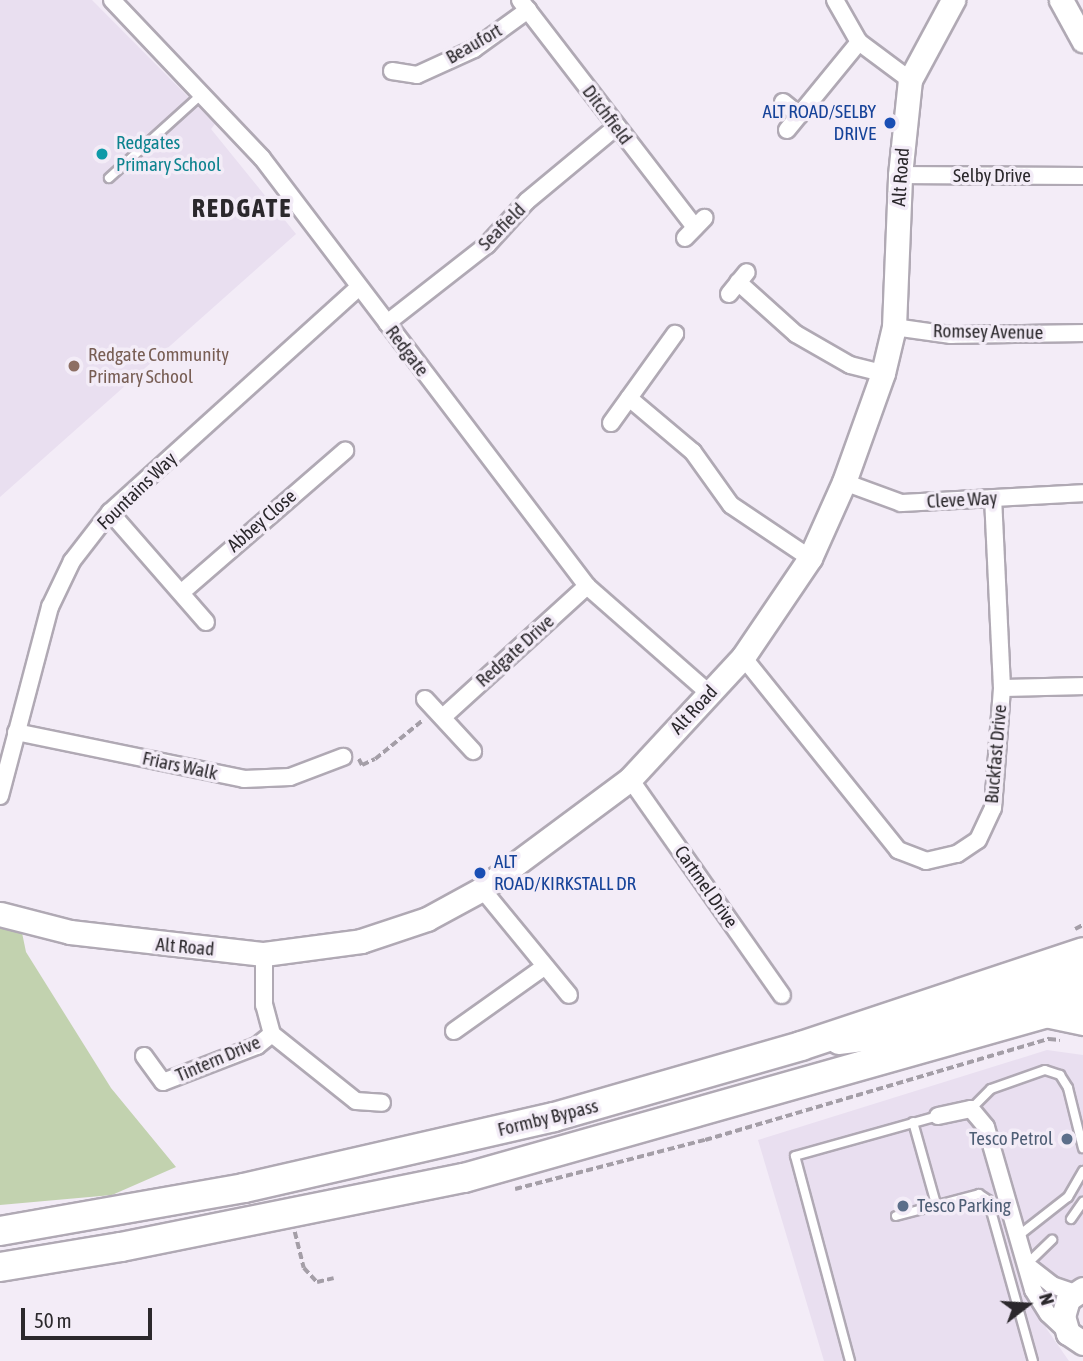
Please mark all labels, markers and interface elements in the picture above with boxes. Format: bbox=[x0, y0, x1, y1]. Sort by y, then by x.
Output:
street label: Beaufort bbox=[442, 19, 506, 69]
street label: Ditchfield bbox=[577, 81, 637, 149]
place label: ALT ROAD/SELBY DRIVE bbox=[762, 101, 876, 145]
marker: ALT ROAD/SELBY DRIVE bbox=[882, 115, 898, 131]
place label: Redgates Primary School bbox=[116, 132, 221, 176]
marker: Redgates Primary School bbox=[94, 146, 110, 162]
street label: Alt Road bbox=[888, 147, 914, 207]
street label: Selby Drive bbox=[953, 165, 1031, 187]
district label: REDGATE bbox=[193, 193, 291, 225]
street label: Seafield bbox=[474, 199, 530, 255]
street label: Romsey Avenue bbox=[933, 320, 1043, 344]
street label: Redgate bbox=[381, 321, 433, 381]
place label: Redgate Community Primary School bbox=[88, 344, 229, 388]
marker: Redgate Community Primary School bbox=[66, 358, 82, 374]
street label: Fountains Way bbox=[93, 447, 181, 535]
street label: Abbey Close bbox=[223, 485, 301, 557]
street label: Cleve Way bbox=[926, 487, 998, 513]
street label: Redgate Drive bbox=[471, 610, 559, 692]
street label: Alt Road bbox=[666, 681, 722, 739]
street label: Buckfast Drive bbox=[980, 704, 1012, 804]
street label: Friars Walk bbox=[140, 747, 220, 785]
street label: Cartmel Drive bbox=[669, 842, 743, 932]
place label: ALT ROAD/KIRKSTALL DR bbox=[494, 851, 636, 895]
marker: ALT ROAD/KIRKSTALL DR bbox=[472, 865, 488, 881]
street label: Alt Road bbox=[155, 933, 215, 961]
street label: Tintern Drive bbox=[172, 1031, 264, 1087]
street label: Formby Bypass bbox=[495, 1095, 601, 1141]
place label: Tesco Petrol bbox=[969, 1128, 1053, 1150]
marker: Tesco Petrol bbox=[1059, 1131, 1075, 1147]
place label: Tesco Parking bbox=[917, 1195, 1011, 1217]
marker: Tesco Parking bbox=[895, 1198, 911, 1214]
north arrow bbox=[992, 1270, 1062, 1340]
text: N bbox=[1035, 1290, 1059, 1307]
scale bar bbox=[24, 1294, 156, 1338]
text: 50 m bbox=[34, 1308, 72, 1332]

